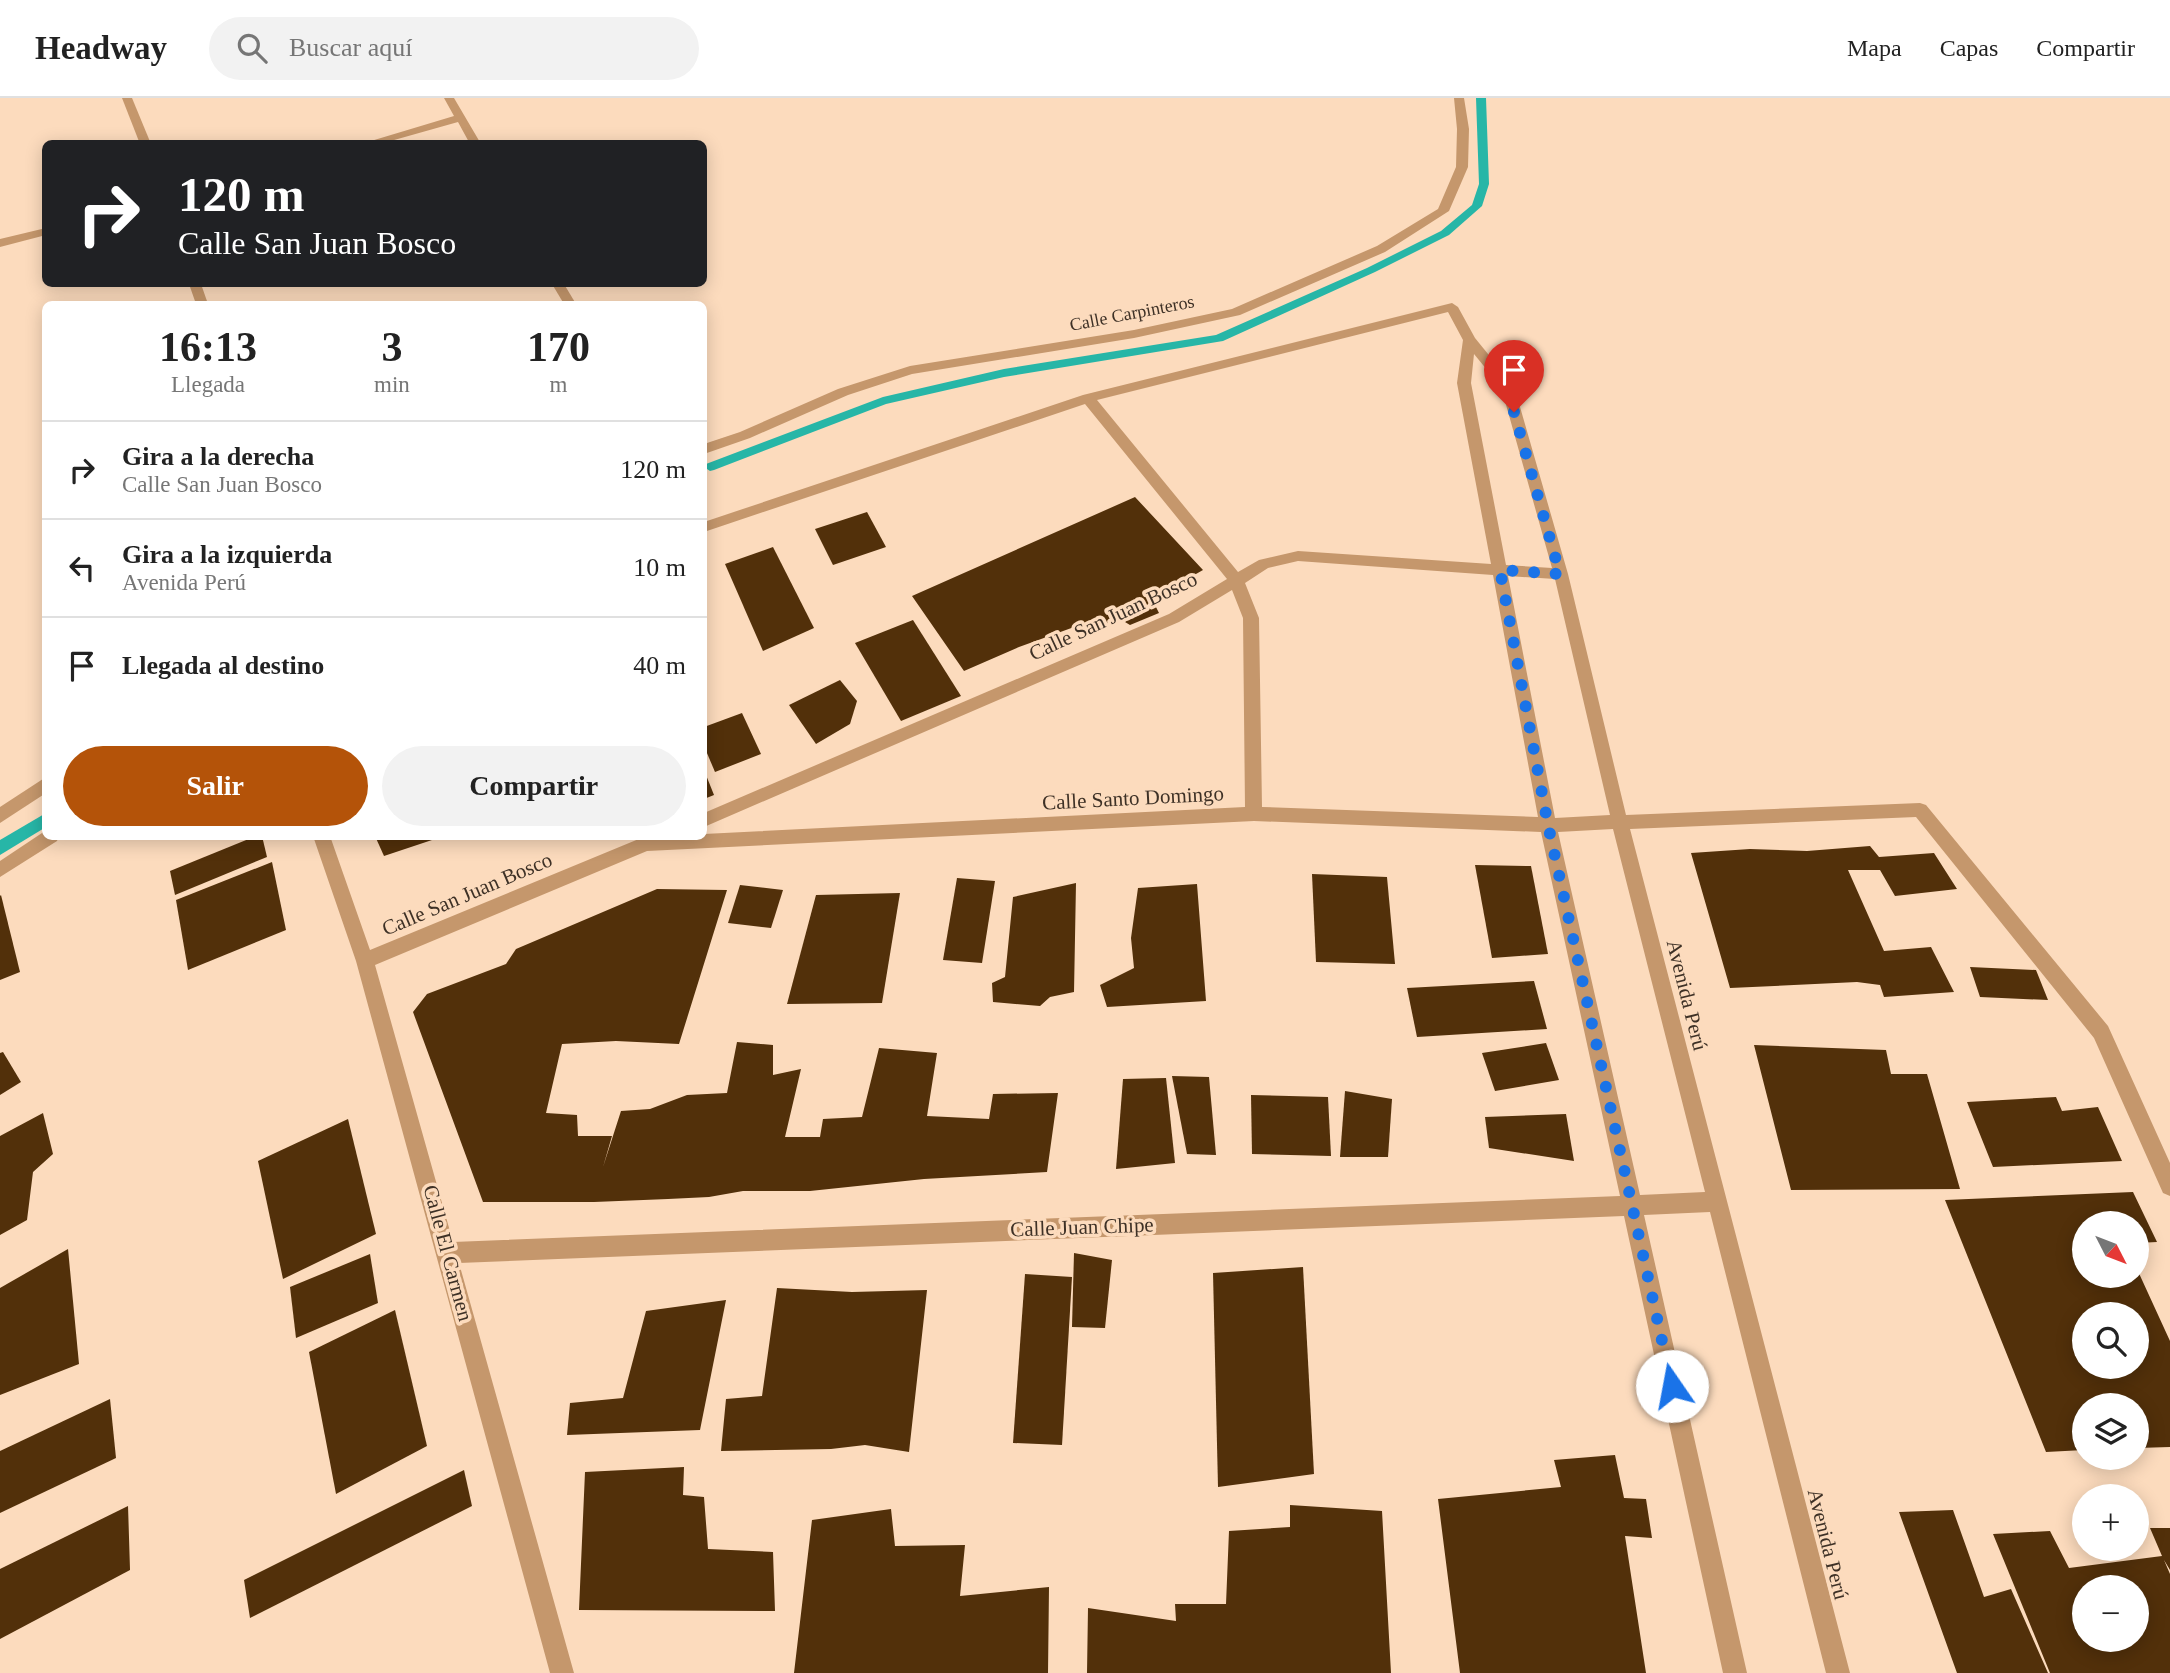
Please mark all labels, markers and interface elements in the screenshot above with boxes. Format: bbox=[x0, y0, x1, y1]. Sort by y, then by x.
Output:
search box bbox=[209, 17, 699, 80]
icon: search bbox=[233, 29, 271, 67]
text: Headway bbox=[35, 30, 167, 66]
text: Buscar aquí bbox=[289, 33, 412, 62]
text: Mapa bbox=[1847, 35, 1902, 61]
text: Capas bbox=[1940, 35, 1998, 61]
text: Compartir bbox=[2036, 35, 2135, 61]
text: 120 m bbox=[178, 167, 305, 222]
icon: right bbox=[63, 168, 154, 259]
text: Calle San Juan Bosco bbox=[178, 225, 456, 261]
street label: Calle Carpinteros bbox=[1068, 291, 1196, 335]
text: 16:13 bbox=[159, 324, 257, 370]
text: 3 bbox=[381, 324, 402, 370]
text: 170 bbox=[527, 324, 590, 370]
pin bbox=[1484, 340, 1544, 412]
icon: arrive bbox=[1495, 351, 1533, 389]
text: Llegada bbox=[171, 372, 245, 397]
text: min bbox=[374, 372, 410, 397]
text: m bbox=[549, 372, 567, 397]
text: Gira a la derecha bbox=[122, 442, 314, 471]
icon: right bbox=[63, 451, 101, 489]
text: 120 m bbox=[620, 455, 686, 484]
text: Calle San Juan Bosco bbox=[122, 472, 322, 497]
text: Gira a la izquierda bbox=[122, 540, 332, 569]
icon: left bbox=[63, 549, 101, 587]
text: 10 m bbox=[633, 553, 686, 582]
street label: Calle San Juan Bosco bbox=[1025, 567, 1201, 665]
text: Avenida Perú bbox=[122, 570, 246, 595]
icon: arrive bbox=[63, 647, 101, 685]
text: Llegada al destino bbox=[122, 651, 324, 680]
text: 40 m bbox=[633, 651, 686, 680]
button: Salir bbox=[63, 746, 368, 826]
button: Compartir bbox=[382, 746, 686, 826]
street label: Calle Santo Domingo bbox=[1041, 781, 1225, 815]
street label: Calle San Juan Bosco bbox=[378, 847, 556, 941]
street label: Avenida Perú bbox=[1662, 937, 1712, 1053]
street label: Calle El Carmen bbox=[418, 1182, 478, 1324]
north arrow bbox=[2072, 1211, 2149, 1288]
map controls bbox=[2072, 1211, 2149, 1652]
street label: Calle Juan Chipe bbox=[1010, 1213, 1154, 1241]
button: search bbox=[2072, 1302, 2149, 1379]
position arrow bbox=[1635, 1349, 1709, 1423]
button: layers bbox=[2072, 1393, 2149, 1470]
button: + bbox=[2072, 1484, 2149, 1561]
street label: Avenida Perú bbox=[1803, 1486, 1853, 1602]
button: − bbox=[2072, 1575, 2149, 1652]

